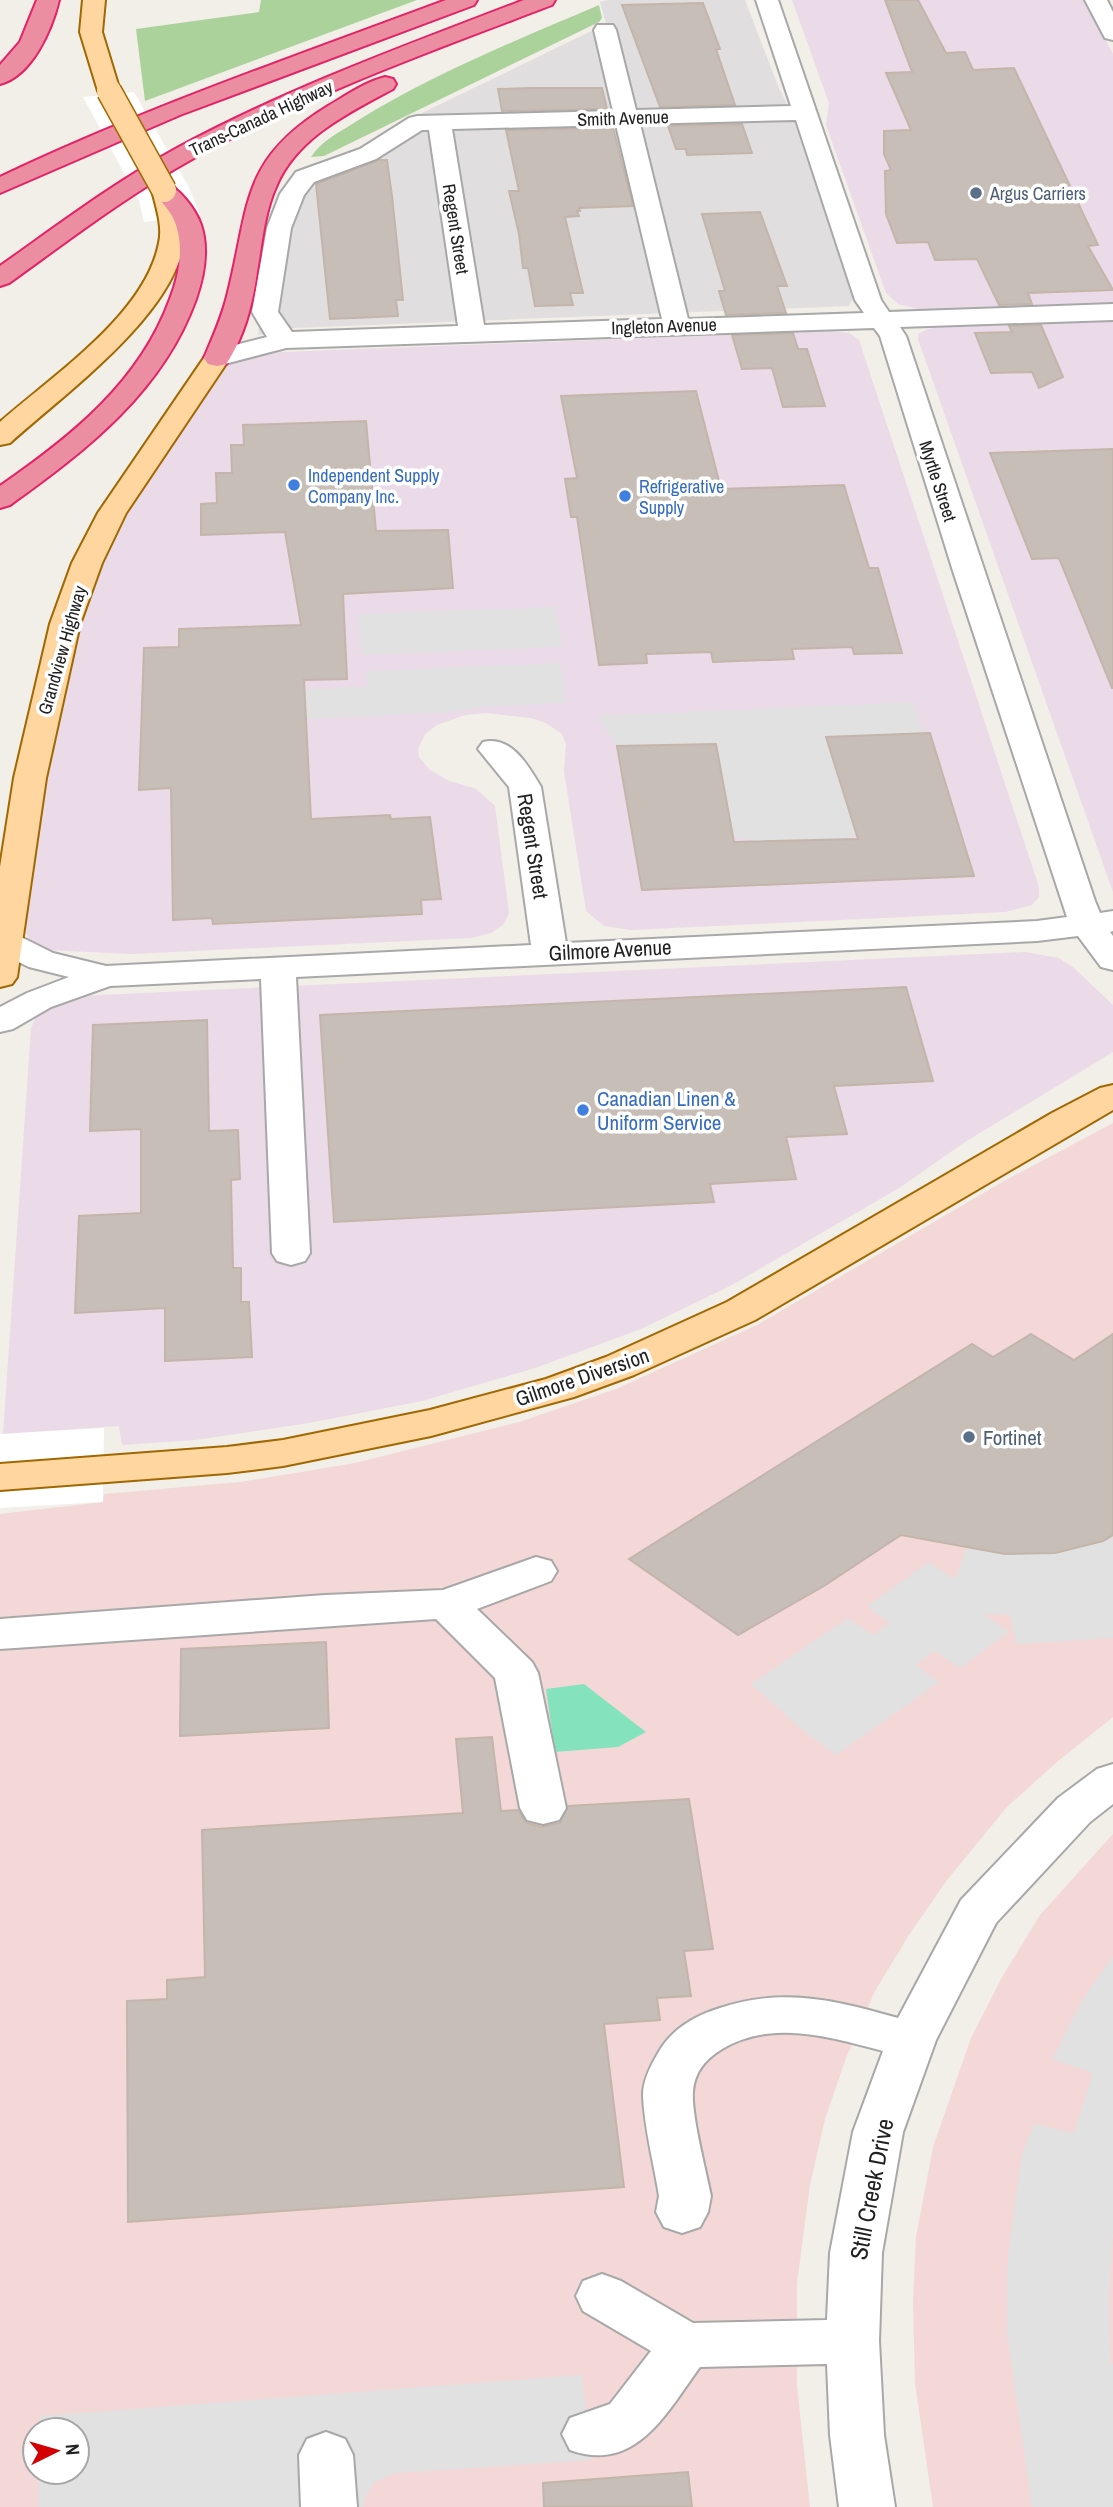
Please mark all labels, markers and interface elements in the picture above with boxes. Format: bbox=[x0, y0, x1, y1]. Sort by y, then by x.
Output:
street label: Trans-Canada Highway bbox=[185, 74, 337, 162]
street label: Smith Avenue bbox=[577, 104, 669, 132]
place label: Argus Carriers bbox=[989, 181, 1086, 206]
street label: Regent Street bbox=[437, 182, 475, 276]
marker: Argus Carriers bbox=[968, 185, 984, 201]
street label: Ingleton Avenue bbox=[611, 312, 717, 340]
street label: Myrtle Street bbox=[913, 437, 963, 525]
place label: Independent Supply Company Inc. bbox=[308, 463, 440, 509]
place label: Refrigerative Supply bbox=[639, 474, 724, 520]
marker: Independent Supply Company Inc. bbox=[286, 477, 302, 493]
marker: Refrigerative Supply bbox=[617, 488, 633, 504]
street label: Grandview Highway bbox=[32, 582, 93, 717]
street label: Regent Street bbox=[510, 791, 556, 901]
street label: Gilmore Avenue bbox=[548, 932, 672, 968]
place label: Canadian Linen & Uniform Service bbox=[597, 1084, 736, 1137]
marker: Canadian Linen & Uniform Service bbox=[575, 1102, 591, 1118]
street label: Gilmore Diversion bbox=[511, 1341, 653, 1413]
place label: Fortinet bbox=[983, 1423, 1042, 1452]
marker: Fortinet bbox=[961, 1429, 977, 1445]
street label: Still Creek Drive bbox=[842, 2116, 900, 2262]
north arrow bbox=[21, 2416, 91, 2486]
text: N bbox=[59, 2443, 86, 2456]

